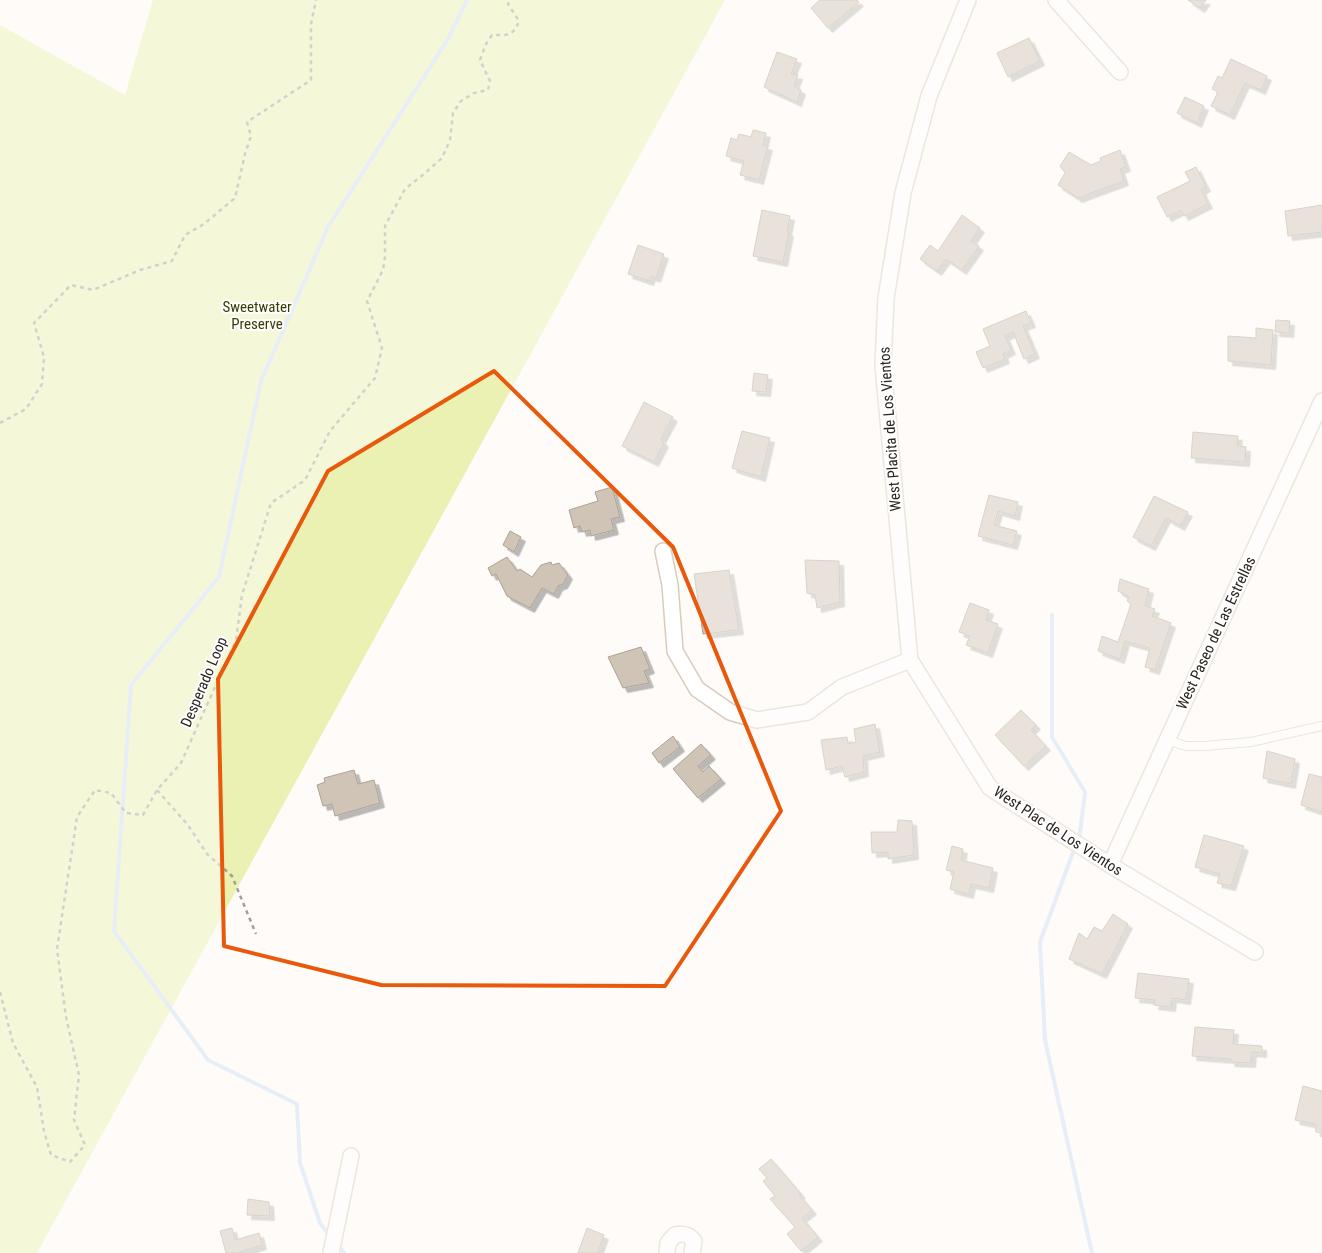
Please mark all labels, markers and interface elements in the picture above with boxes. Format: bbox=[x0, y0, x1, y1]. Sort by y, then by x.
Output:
park label: Sweetwater Preserve bbox=[222, 298, 292, 333]
street label: West Placita de Los Vientos bbox=[875, 346, 905, 512]
street label: West Paseo de Las Estrellas bbox=[1173, 553, 1259, 712]
street label: Desperado Loop bbox=[177, 634, 231, 730]
street label: West Plac de Los Vientos bbox=[990, 783, 1126, 879]

